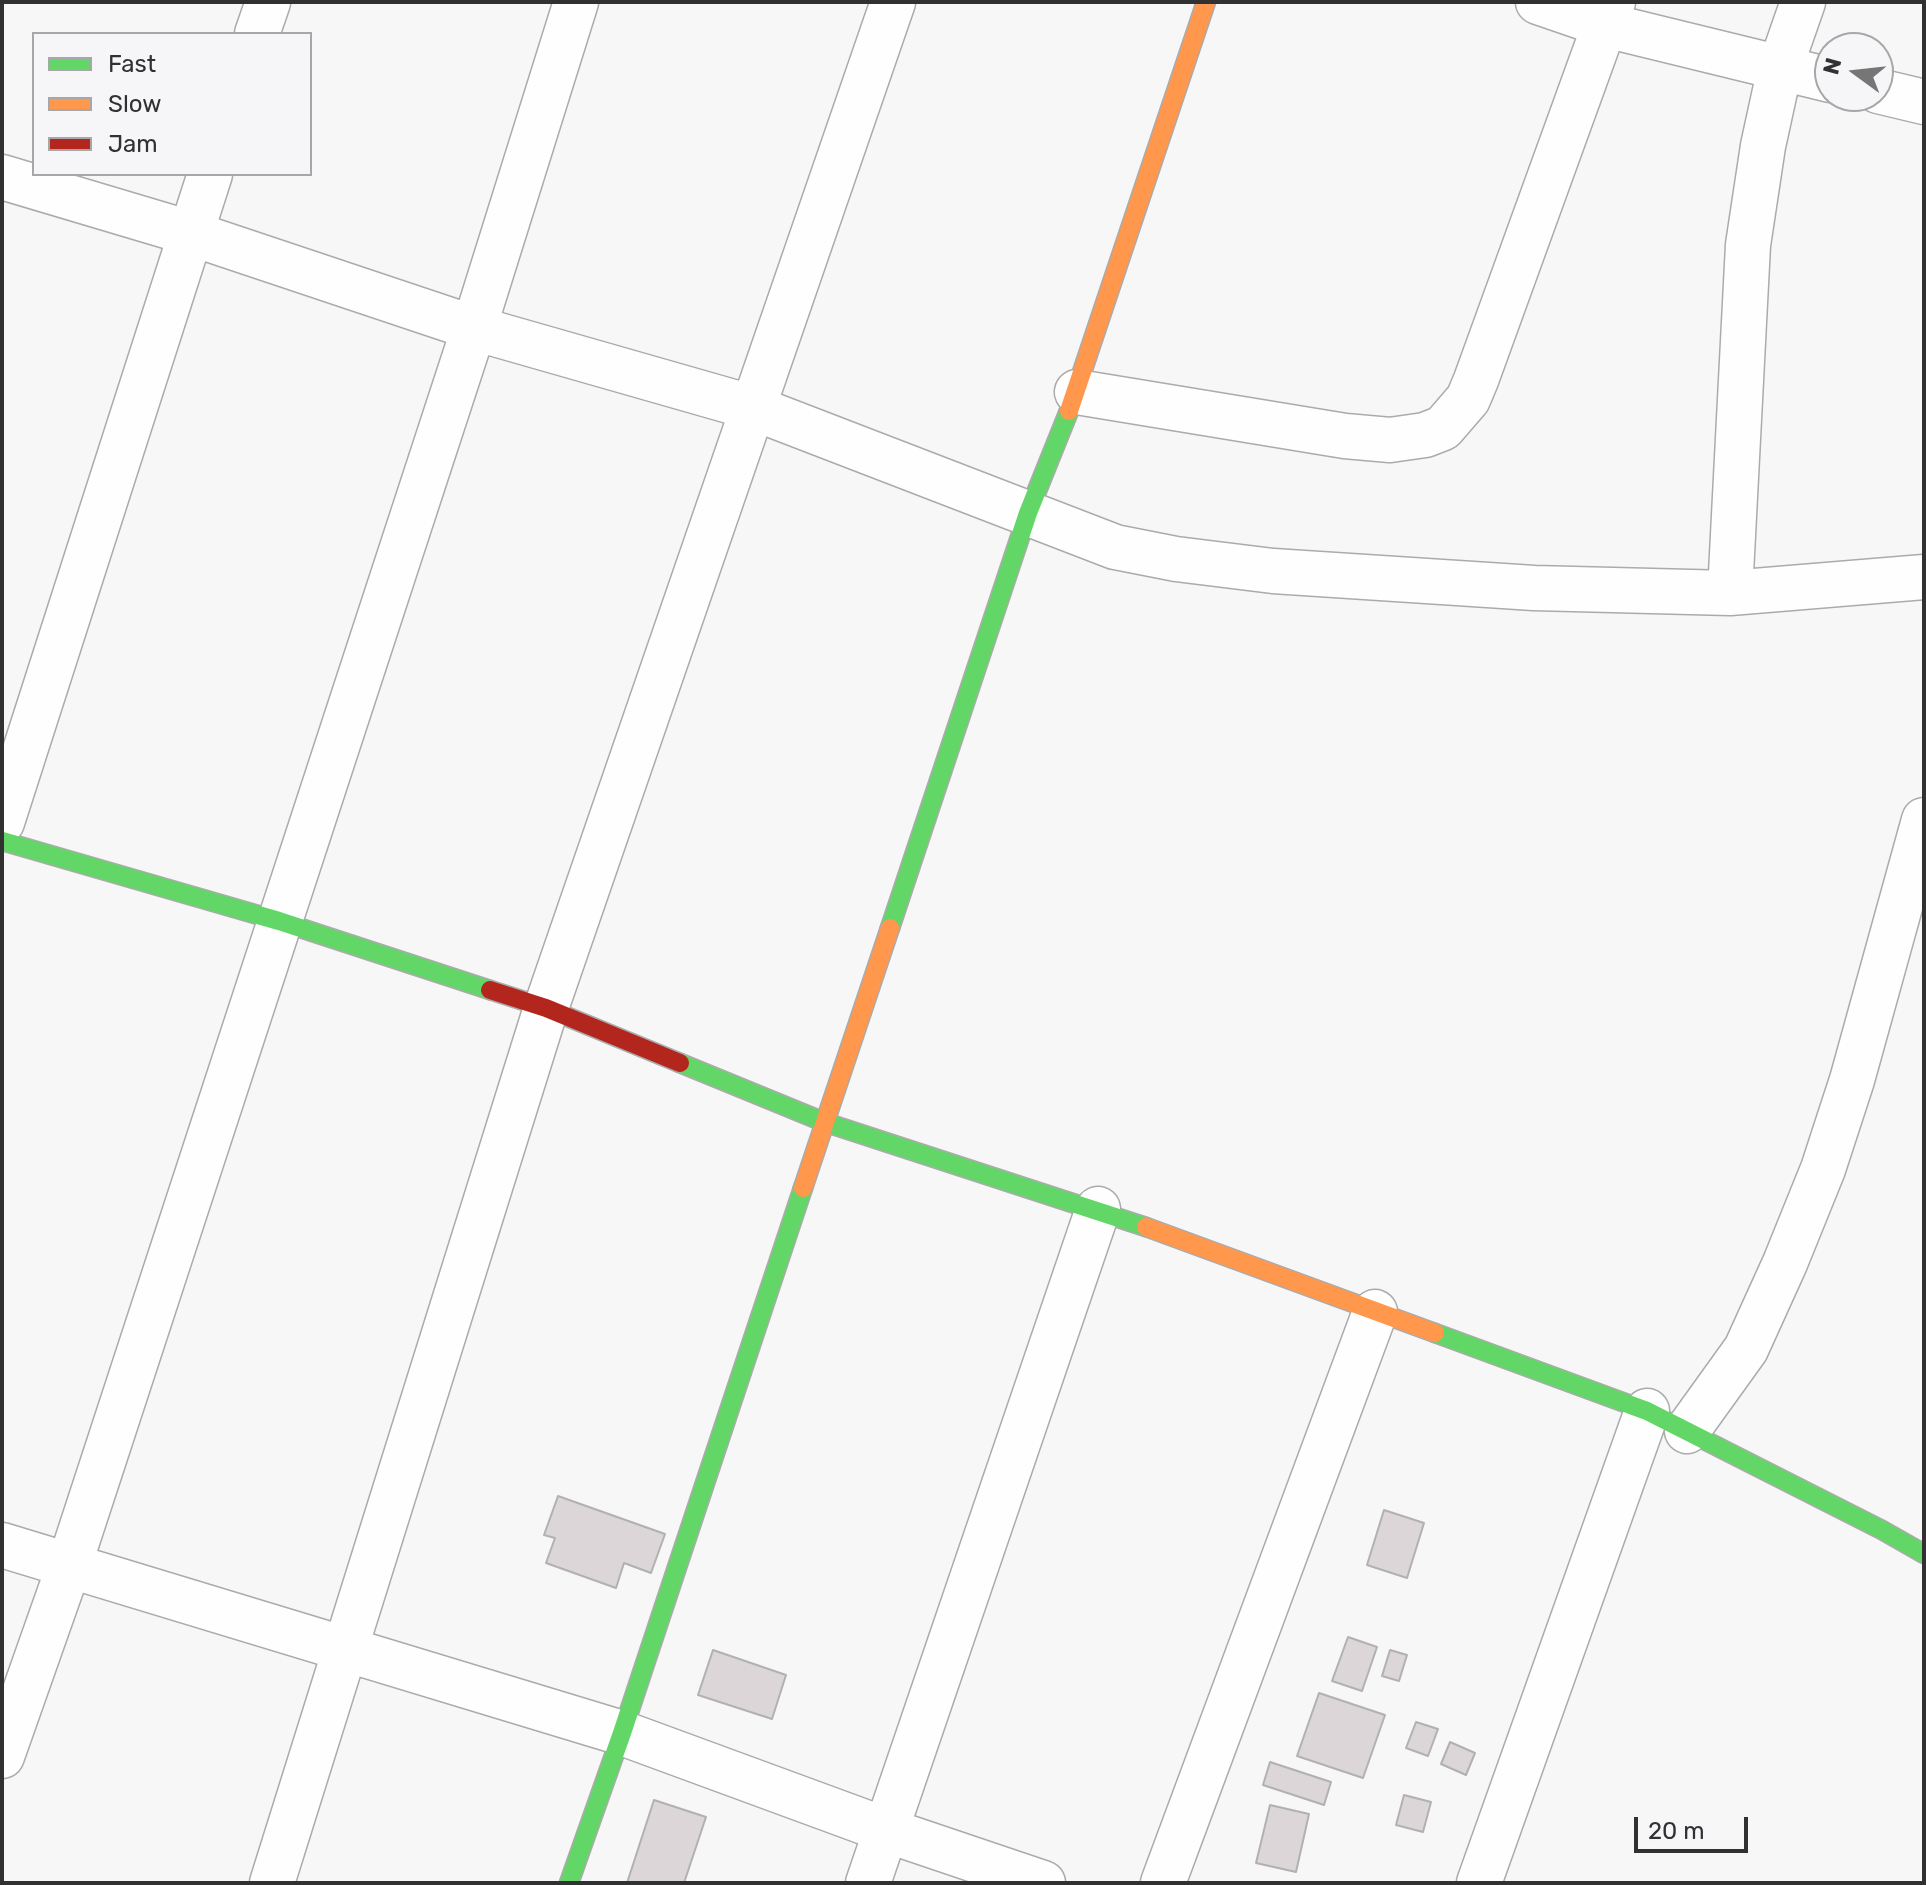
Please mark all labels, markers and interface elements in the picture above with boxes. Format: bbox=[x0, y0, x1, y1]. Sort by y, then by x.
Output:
legend bbox=[32, 32, 312, 176]
north arrow bbox=[1814, 32, 1894, 112]
text: Fast bbox=[108, 50, 156, 78]
text: N bbox=[1817, 55, 1847, 77]
text: Slow bbox=[108, 90, 161, 118]
text: Jam bbox=[108, 130, 158, 158]
scale bar bbox=[1638, 1801, 1752, 1851]
text: 20 m bbox=[1648, 1817, 1705, 1845]

